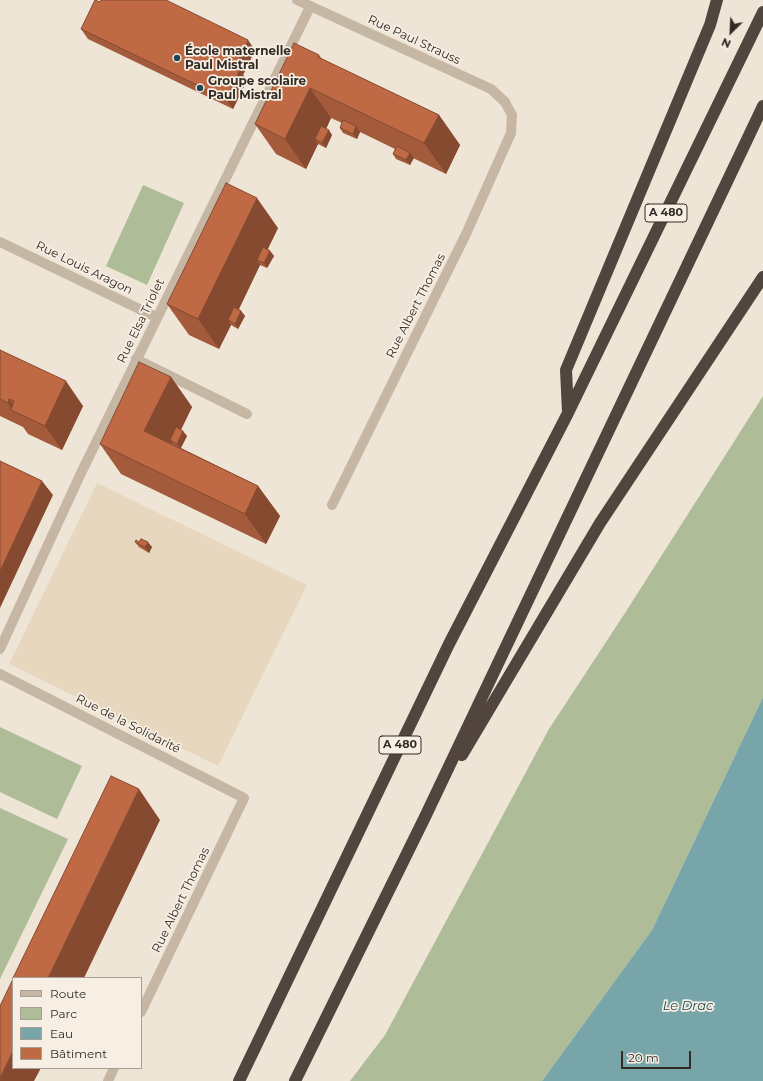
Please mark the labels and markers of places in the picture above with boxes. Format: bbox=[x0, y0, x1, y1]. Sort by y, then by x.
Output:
place label: École maternelle Paul Mistral bbox=[185, 44, 291, 72]
marker: École maternelle Paul Mistral bbox=[172, 53, 182, 63]
place label: Groupe scolaire Paul Mistral bbox=[208, 74, 306, 102]
marker: Groupe scolaire Paul Mistral bbox=[195, 83, 205, 93]

